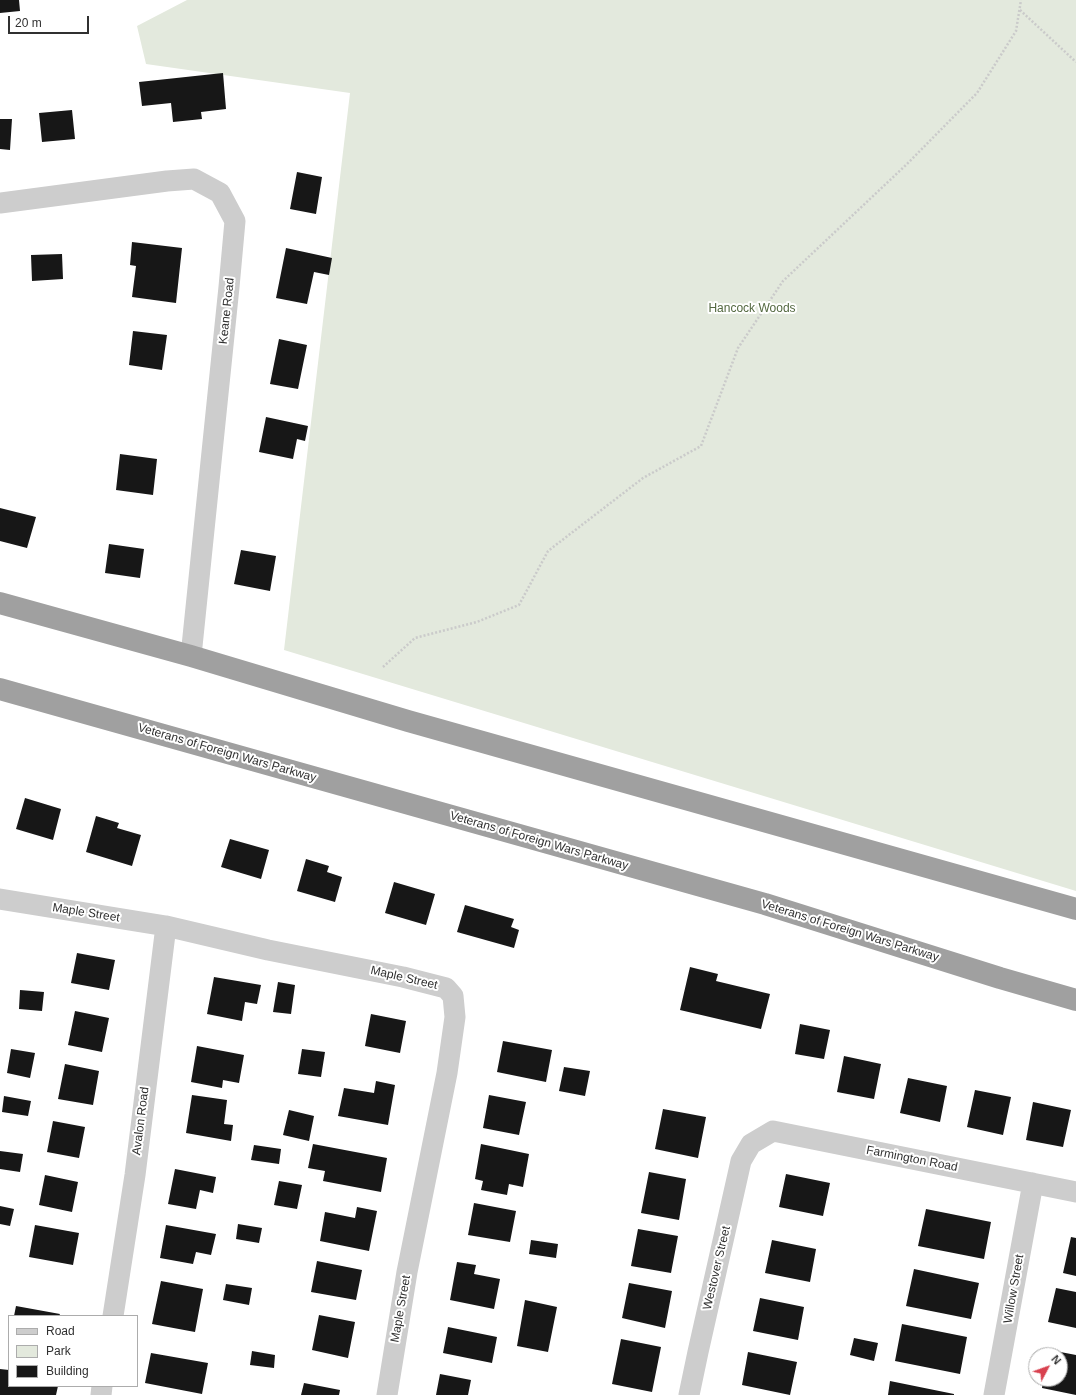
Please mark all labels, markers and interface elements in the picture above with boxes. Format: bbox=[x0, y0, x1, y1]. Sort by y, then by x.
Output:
scale bar bbox=[10, 8, 91, 34]
text: 20 m bbox=[15, 16, 42, 30]
street label: Keane Road bbox=[216, 277, 238, 345]
park label: Hancock Woods bbox=[708, 302, 796, 316]
street label: Veterans of Foreign Wars Parkway bbox=[136, 721, 318, 785]
street label: Veterans of Foreign Wars Parkway bbox=[448, 809, 630, 873]
street label: Veterans of Foreign Wars Parkway bbox=[759, 897, 941, 965]
street label: Maple Street bbox=[51, 901, 121, 925]
street label: Maple Street bbox=[369, 963, 439, 993]
street label: Avalon Road bbox=[130, 1086, 152, 1156]
street label: Farmington Road bbox=[865, 1143, 959, 1175]
street label: Westover Street bbox=[700, 1225, 734, 1311]
street label: Willow Street bbox=[1001, 1253, 1027, 1325]
street label: Maple Street bbox=[388, 1274, 414, 1344]
legend bbox=[8, 1315, 138, 1387]
text: Road bbox=[46, 1324, 75, 1338]
text: Park bbox=[46, 1344, 71, 1358]
north arrow bbox=[1028, 1347, 1068, 1387]
text: N bbox=[1049, 1353, 1063, 1367]
text: Building bbox=[46, 1364, 89, 1378]

